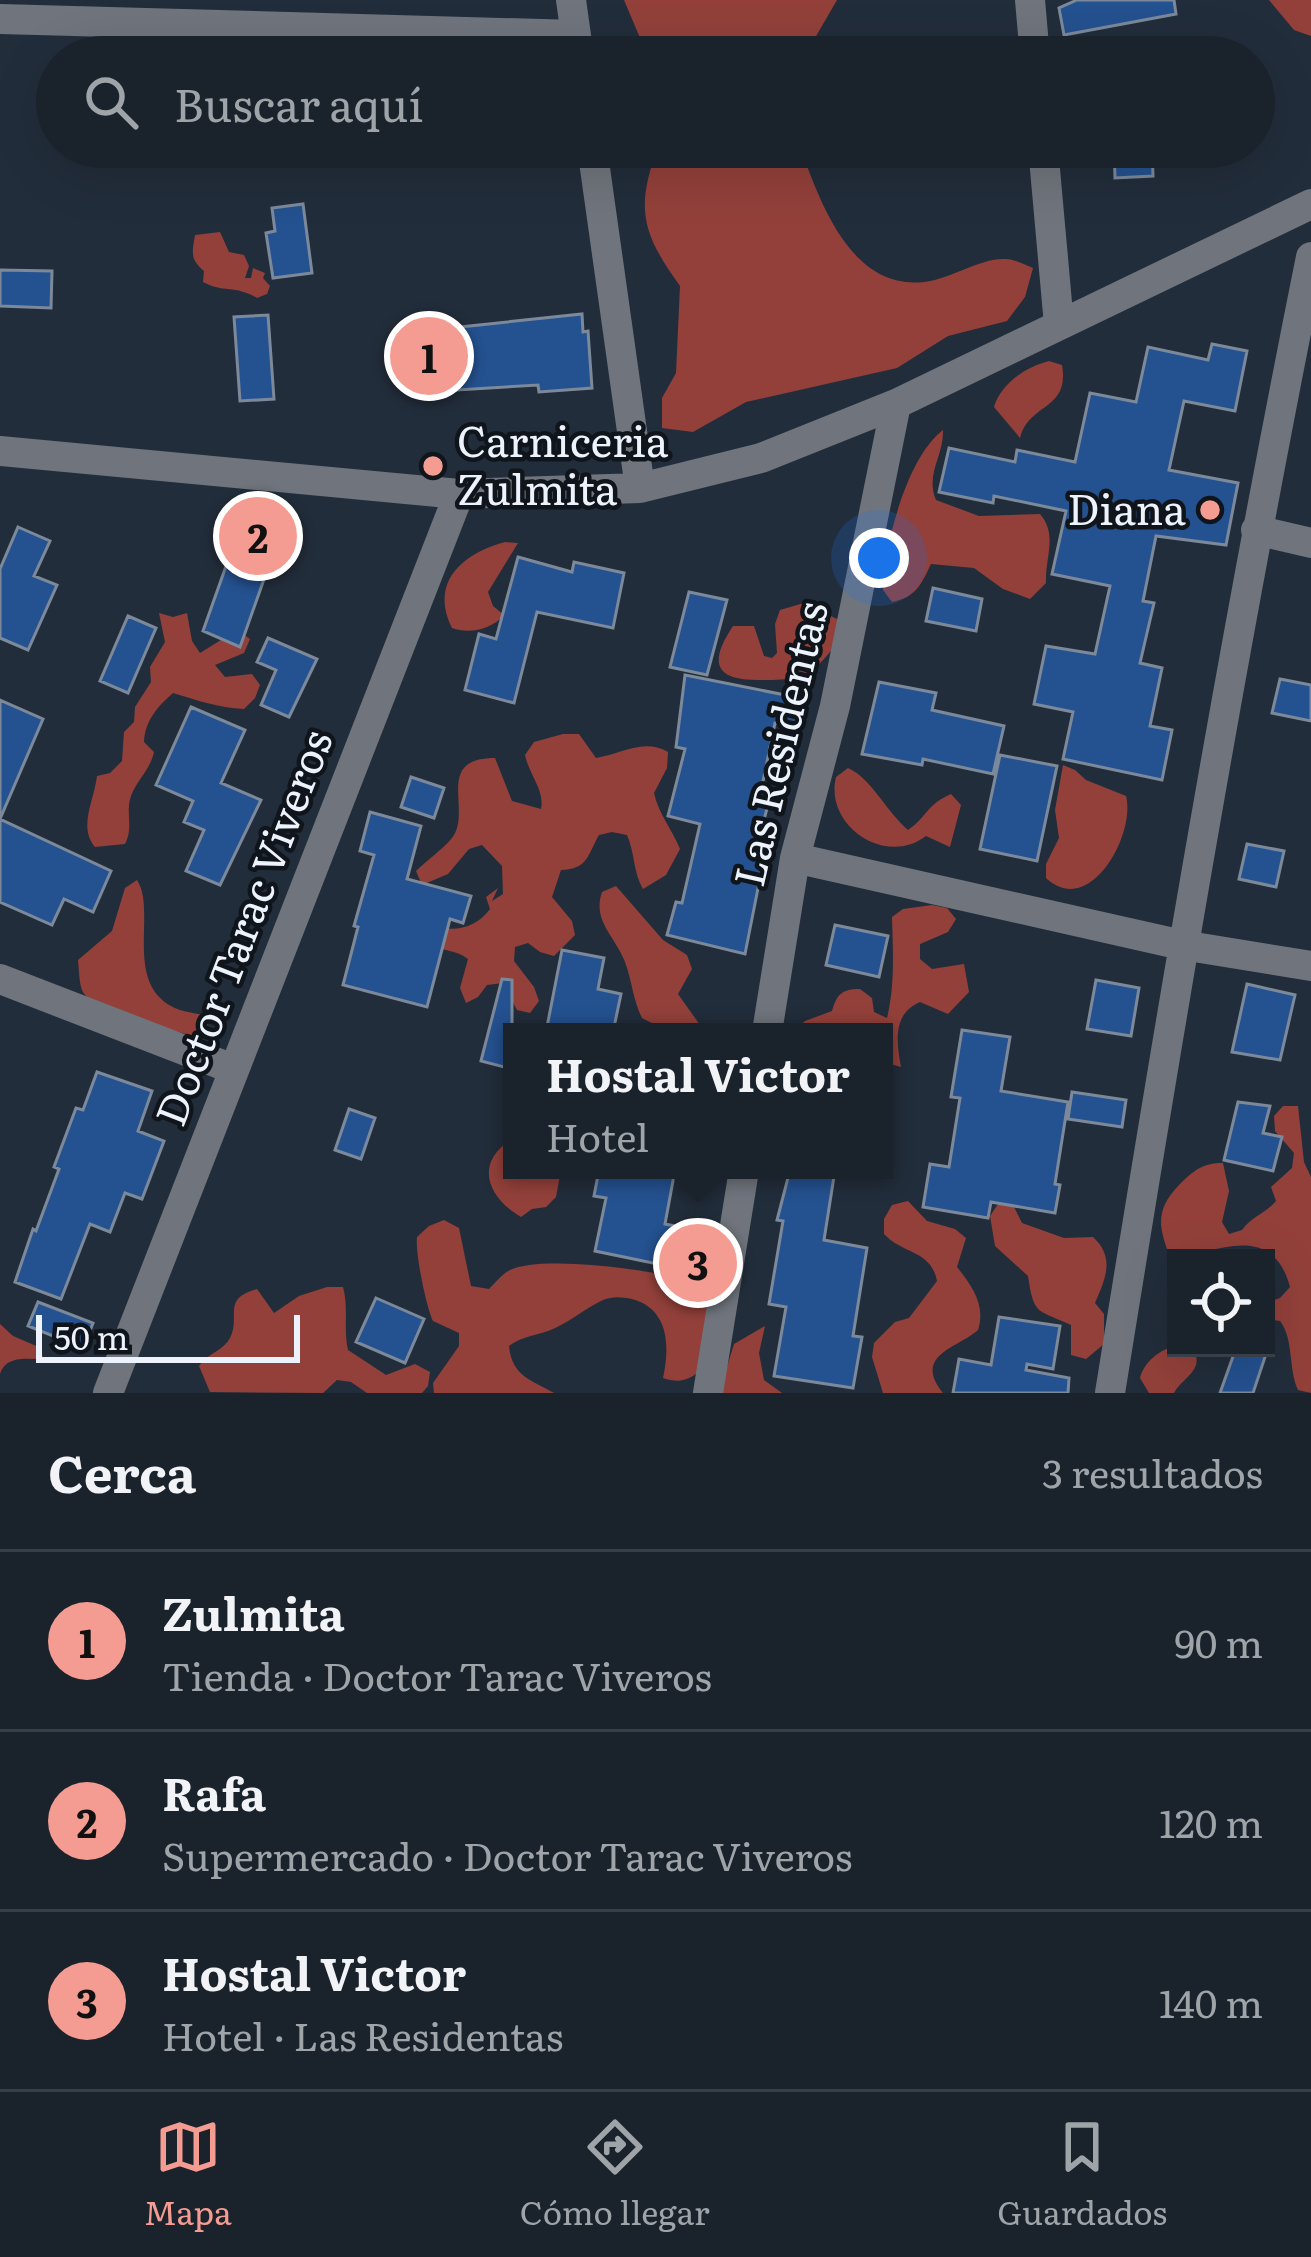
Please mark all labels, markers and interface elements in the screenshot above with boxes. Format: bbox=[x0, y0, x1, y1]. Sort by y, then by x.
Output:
search box bbox=[36, 36, 1275, 168]
icon: search bbox=[78, 69, 144, 135]
text: Buscar aquí bbox=[174, 69, 423, 136]
pin: 1 bbox=[390, 311, 468, 401]
place label: Carniceria Zulmita bbox=[457, 408, 669, 518]
marker: Carniceria Zulmita bbox=[420, 453, 446, 479]
place label: Diana bbox=[1067, 476, 1186, 538]
pin: 2 bbox=[219, 491, 297, 581]
marker: Diana bbox=[1197, 497, 1223, 523]
your location bbox=[849, 528, 909, 588]
street label: Las Residentas bbox=[715, 595, 841, 892]
street label: Doctor Tarac Viveros bbox=[137, 720, 345, 1134]
popup bbox=[503, 1023, 893, 1179]
text: Hostal Victor bbox=[546, 1039, 850, 1106]
text: Hotel bbox=[546, 1106, 649, 1164]
pin: 3 bbox=[659, 1218, 737, 1308]
map controls bbox=[1167, 1249, 1275, 1357]
button: locate bbox=[1167, 1249, 1275, 1357]
scale bar bbox=[36, 1309, 300, 1362]
text: 50 m bbox=[54, 1311, 128, 1360]
text: Cerca bbox=[48, 1433, 196, 1509]
text: 3 resultados bbox=[1042, 1442, 1263, 1500]
text: Zulmita bbox=[162, 1578, 345, 1645]
text: 1 bbox=[79, 1612, 95, 1670]
text: 90 m bbox=[1174, 1612, 1263, 1670]
text: Tienda · Doctor Tarac Viveros bbox=[162, 1645, 712, 1703]
text: Rafa bbox=[162, 1758, 266, 1825]
text: 2 bbox=[77, 1792, 97, 1850]
text: 120 m bbox=[1159, 1792, 1263, 1850]
text: Supermercado · Doctor Tarac Viveros bbox=[162, 1825, 852, 1883]
text: Hostal Victor bbox=[162, 1938, 466, 2005]
text: 3 bbox=[76, 1972, 98, 2030]
text: 140 m bbox=[1159, 1972, 1263, 2030]
text: Hotel · Las Residentas bbox=[162, 2005, 563, 2063]
tab: Mapa bbox=[144, 2114, 232, 2235]
tab: Cómo llegar bbox=[520, 2114, 710, 2235]
tab: Guardados bbox=[997, 2114, 1167, 2235]

